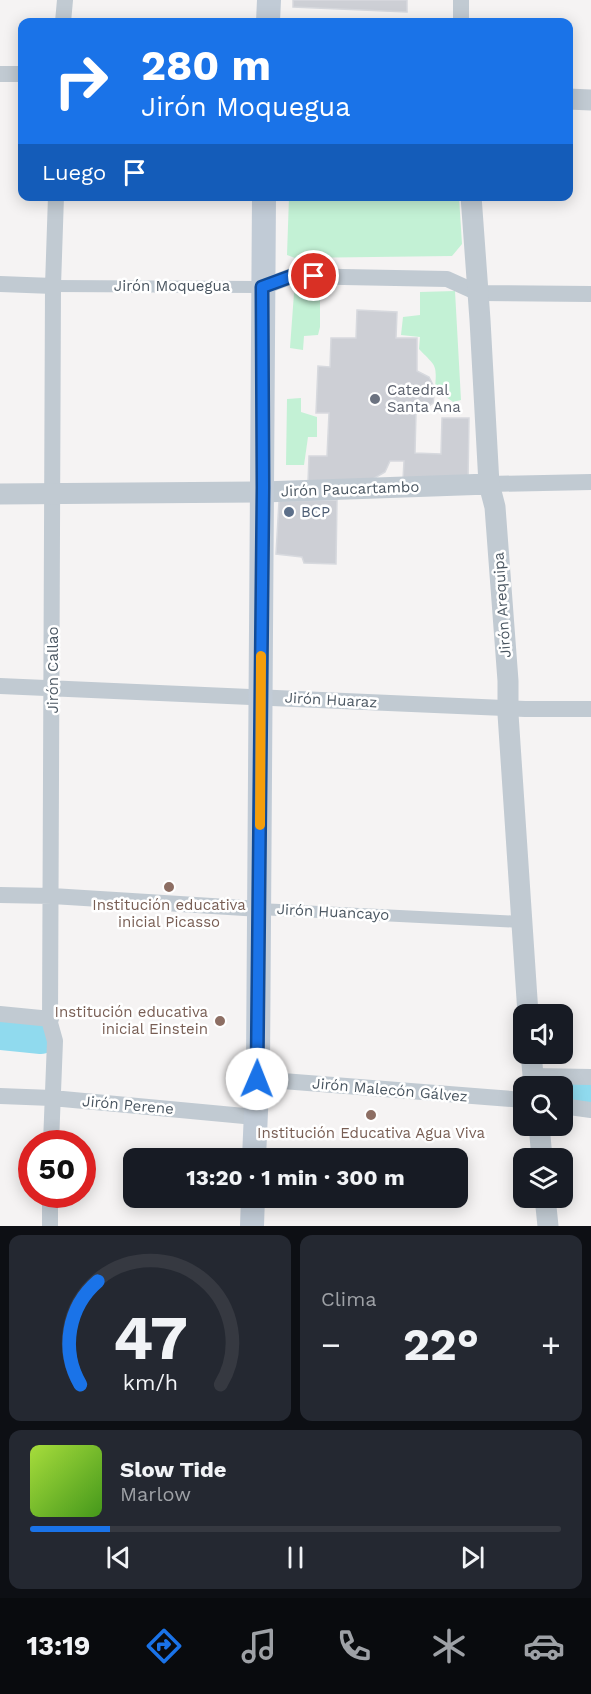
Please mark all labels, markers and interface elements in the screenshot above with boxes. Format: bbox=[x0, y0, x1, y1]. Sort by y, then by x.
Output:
text: 280 m bbox=[141, 41, 271, 90]
icon: right bbox=[42, 42, 120, 120]
text: Jirón Moquegua bbox=[141, 91, 351, 123]
icon: arrive bbox=[118, 156, 151, 189]
text: Luego bbox=[42, 160, 106, 185]
pin bbox=[288, 250, 339, 301]
icon: arrive bbox=[297, 259, 330, 292]
street label: Jirón Moquegua bbox=[114, 277, 231, 295]
place label: Catedral Santa Ana bbox=[387, 381, 461, 416]
marker: Catedral Santa Ana bbox=[368, 392, 382, 406]
street label: Jirón Paucartambo bbox=[280, 478, 420, 500]
place label: BCP bbox=[301, 503, 330, 521]
marker: BCP bbox=[282, 505, 296, 519]
street label: Jirón Arequipa bbox=[489, 551, 515, 659]
street label: Jirón Callao bbox=[44, 626, 62, 714]
street label: Jirón Huaraz bbox=[284, 689, 378, 711]
marker: Institución educativa inicial Picasso bbox=[162, 880, 176, 894]
place label: Institución educativa inicial Picasso bbox=[92, 896, 246, 931]
street label: Jirón Huancayo bbox=[276, 900, 390, 924]
place label: Institución educativa inicial Einstein bbox=[55, 1003, 209, 1038]
map controls bbox=[513, 1004, 573, 1208]
button: sound bbox=[513, 1004, 573, 1064]
marker: Institución educativa inicial Einstein bbox=[213, 1014, 227, 1028]
position arrow bbox=[225, 1047, 289, 1111]
street label: Jirón Malecón Gálvez bbox=[311, 1074, 469, 1106]
button: search bbox=[513, 1076, 573, 1136]
street label: Jirón Perene bbox=[81, 1092, 175, 1118]
marker: Institución Educativa Agua Viva bbox=[364, 1108, 378, 1122]
place label: Institución Educativa Agua Viva bbox=[257, 1124, 485, 1142]
speed limit sign: 50 bbox=[18, 1130, 96, 1208]
button: layers bbox=[513, 1148, 573, 1208]
text: 13:20 · 1 min · 300 m bbox=[186, 1165, 405, 1190]
text: Clima bbox=[321, 1287, 377, 1311]
text: 47 bbox=[112, 1301, 188, 1374]
text: 22° bbox=[403, 1318, 479, 1371]
text: − bbox=[321, 1325, 341, 1364]
text: + bbox=[541, 1325, 561, 1364]
text: km/h bbox=[122, 1370, 178, 1395]
text: Slow Tide bbox=[120, 1457, 227, 1482]
text: Marlow bbox=[120, 1482, 191, 1506]
icon: previous bbox=[102, 1541, 135, 1574]
icon: pause bbox=[279, 1541, 312, 1574]
icon: next bbox=[456, 1541, 489, 1574]
icon: directions bbox=[143, 1625, 185, 1667]
icon: music bbox=[238, 1625, 280, 1667]
icon: phone bbox=[333, 1625, 375, 1667]
icon: climate bbox=[428, 1625, 470, 1667]
icon: car bbox=[523, 1625, 565, 1667]
text: 13:19 bbox=[26, 1630, 90, 1662]

